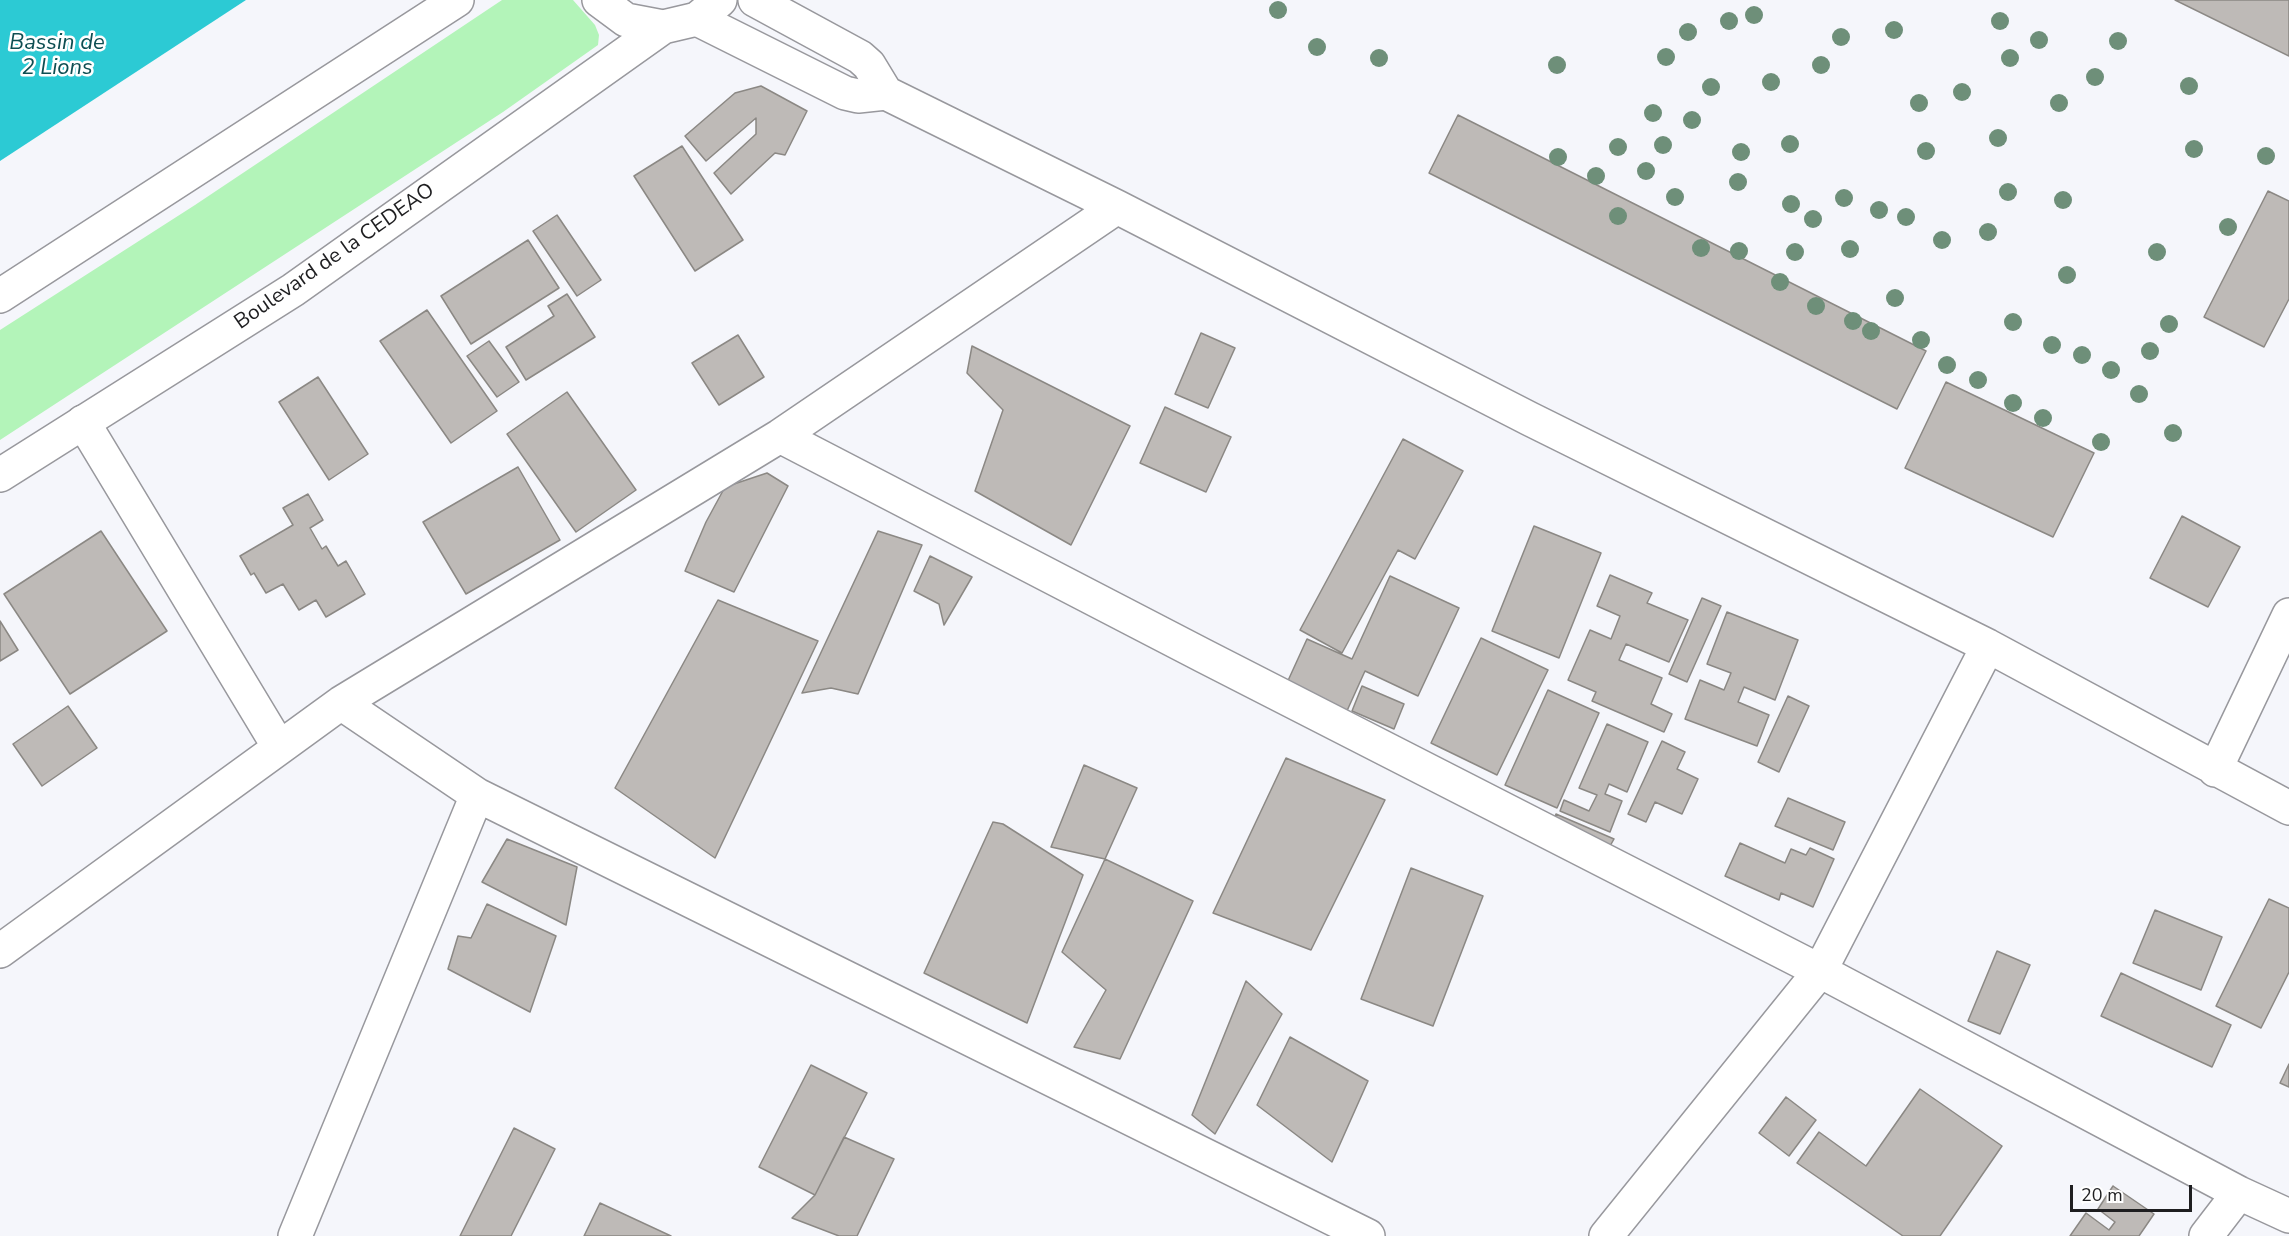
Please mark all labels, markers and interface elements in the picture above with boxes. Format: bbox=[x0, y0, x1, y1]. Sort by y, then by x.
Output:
water label: Bassin de 2 Lions bbox=[9, 31, 105, 82]
street label: Boulevard de la CEDEAO bbox=[230, 178, 440, 336]
scale bar bbox=[2073, 1173, 2194, 1211]
text: 20 m bbox=[2081, 1183, 2123, 1207]

